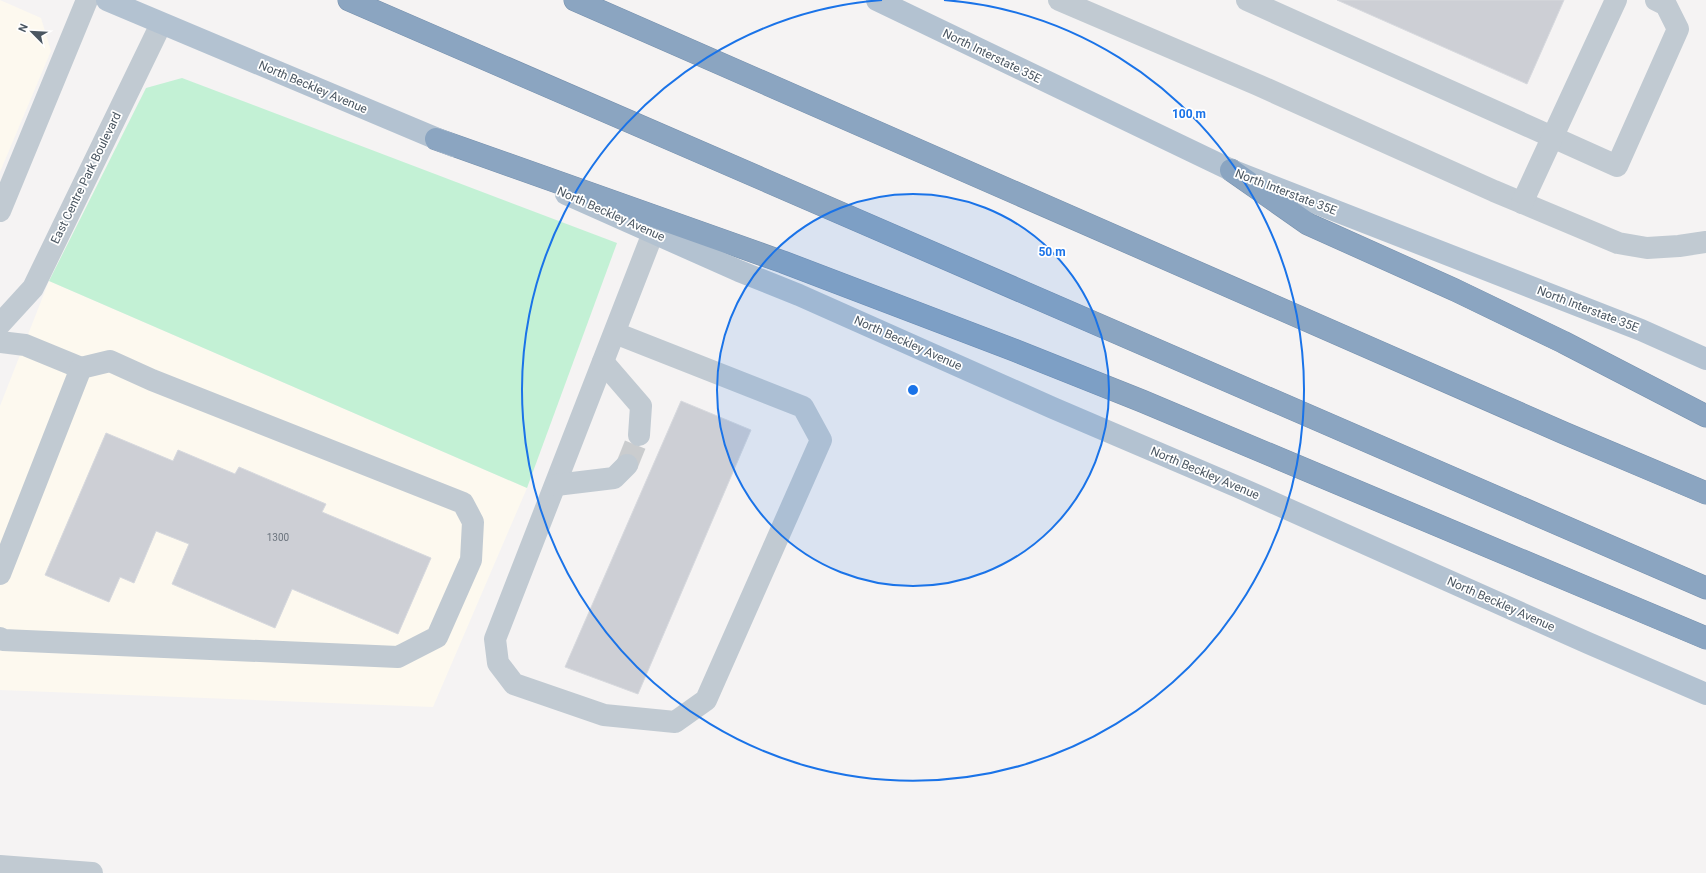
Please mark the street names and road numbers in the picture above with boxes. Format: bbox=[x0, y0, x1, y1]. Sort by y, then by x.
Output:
street label: North Interstate 35E bbox=[941, 26, 1044, 86]
street label: North Beckley Avenue bbox=[257, 58, 369, 116]
street label: East Centre Park Boulevard bbox=[48, 110, 124, 246]
street label: North Interstate 35E bbox=[1233, 166, 1339, 218]
street label: North Beckley Avenue bbox=[555, 184, 667, 244]
street label: North Interstate 35E bbox=[1535, 283, 1641, 335]
street label: North Beckley Avenue bbox=[852, 313, 964, 373]
street label: North Beckley Avenue bbox=[1149, 444, 1261, 502]
street label: North Beckley Avenue bbox=[1445, 574, 1557, 634]

